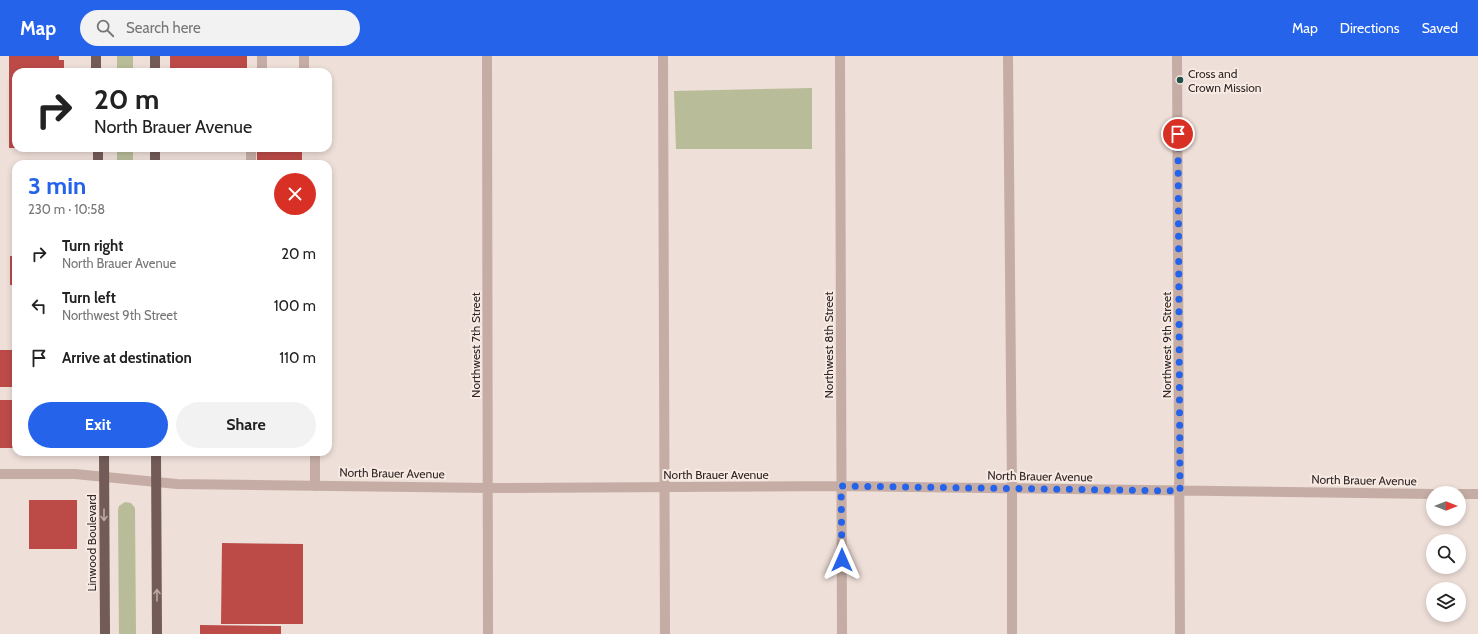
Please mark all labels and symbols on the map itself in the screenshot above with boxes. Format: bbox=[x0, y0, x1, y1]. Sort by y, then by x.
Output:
place label: Cross and Crown Mission bbox=[1188, 66, 1262, 95]
marker: Cross and Crown Mission bbox=[1175, 75, 1185, 85]
pin bbox=[1161, 117, 1195, 151]
street label: Northwest 7th Street bbox=[468, 292, 483, 398]
street label: Northwest 8th Street bbox=[821, 292, 836, 398]
street label: Northwest 9th Street bbox=[1159, 292, 1174, 398]
street label: North Brauer Avenue bbox=[339, 465, 445, 481]
street label: North Brauer Avenue bbox=[663, 467, 769, 482]
street label: North Brauer Avenue bbox=[987, 468, 1093, 484]
street label: North Brauer Avenue bbox=[1311, 472, 1417, 488]
north arrow bbox=[1426, 486, 1466, 526]
street label: Linwood Boulevard bbox=[84, 494, 99, 592]
one-way arrow bbox=[100, 508, 108, 521]
position arrow bbox=[821, 539, 863, 581]
one-way arrow bbox=[153, 589, 161, 602]

